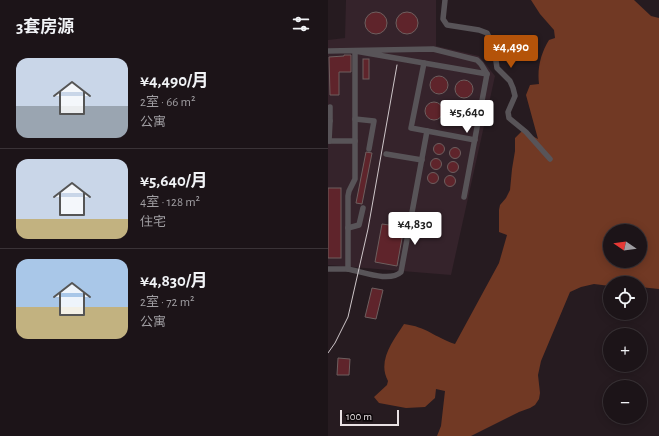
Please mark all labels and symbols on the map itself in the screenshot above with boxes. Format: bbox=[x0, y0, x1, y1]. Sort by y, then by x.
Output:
pin: ¥4,490 bbox=[478, 35, 544, 69]
pin: ¥5,640 bbox=[434, 100, 500, 134]
pin: ¥4,830 bbox=[382, 212, 448, 246]
north arrow bbox=[603, 224, 647, 268]
scale bar bbox=[340, 408, 399, 427]

